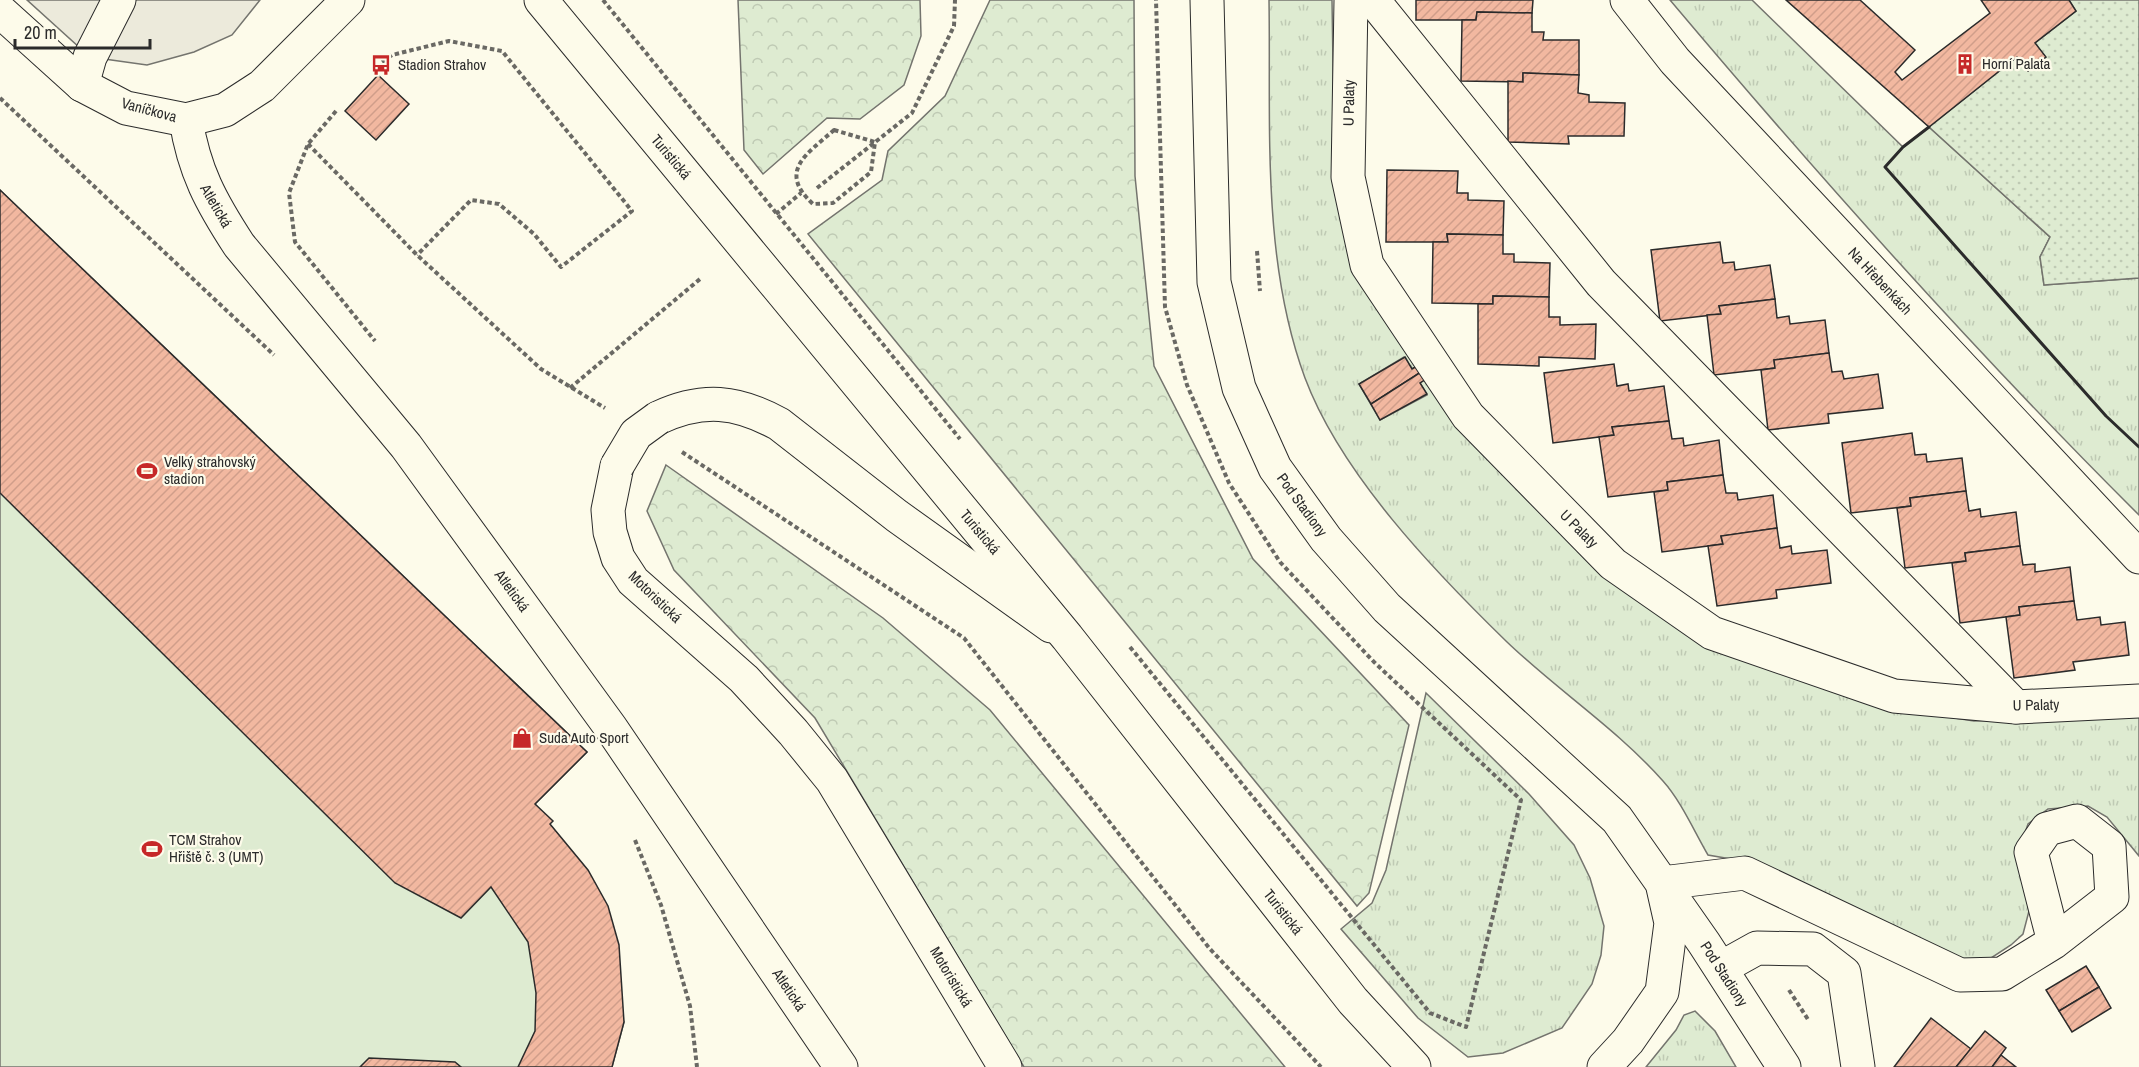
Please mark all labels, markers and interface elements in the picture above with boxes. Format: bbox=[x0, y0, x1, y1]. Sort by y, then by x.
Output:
scale bar bbox=[15, 12, 150, 50]
text: 20 m bbox=[24, 20, 57, 45]
building icon: Horní Palata bbox=[1953, 52, 1977, 76]
bus stop icon: Stadion Strahov bbox=[369, 53, 393, 77]
place label: Horní Palata bbox=[1982, 53, 2051, 74]
place label: Stadion Strahov bbox=[398, 54, 487, 75]
street label: U Palaty bbox=[1338, 79, 1359, 126]
street label: Vaníčkova bbox=[119, 92, 179, 127]
street label: Turistická bbox=[646, 130, 697, 184]
street label: Atletická bbox=[195, 179, 237, 232]
street label: Na Hřebenkách bbox=[1844, 242, 1917, 319]
place label: Velký strahovský stadion bbox=[164, 451, 256, 489]
sports icon: Velký strahovský stadion bbox=[135, 459, 159, 483]
street label: Pod Stadiony bbox=[1272, 469, 1333, 541]
street label: Turistická bbox=[955, 505, 1006, 559]
street label: U Palaty bbox=[1555, 505, 1604, 553]
street label: Atletická bbox=[489, 565, 535, 616]
street label: Motoristická bbox=[624, 566, 687, 628]
street label: U Palaty bbox=[2013, 694, 2060, 715]
shop icon: Suda Auto Sport bbox=[510, 726, 534, 750]
place label: Suda Auto Sport bbox=[539, 727, 629, 748]
place label: TCM Strahov Hřiště č. 3 (UMT) bbox=[169, 829, 263, 867]
sports icon: TCM Strahov Hřiště č. 3 (UMT) bbox=[140, 837, 164, 861]
street label: Turistická bbox=[1259, 884, 1308, 939]
street label: Pod Stadiony bbox=[1695, 937, 1754, 1011]
street label: Motoristická bbox=[925, 943, 978, 1011]
street label: Atletická bbox=[767, 963, 811, 1015]

